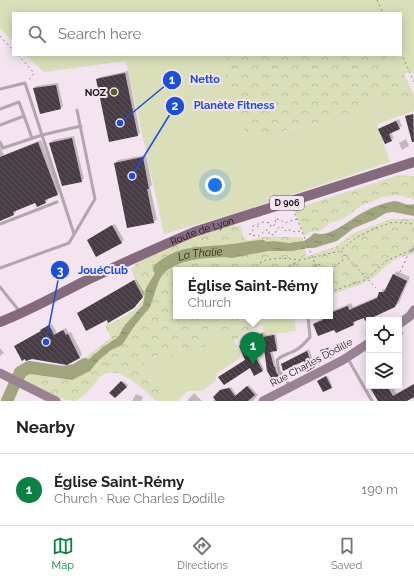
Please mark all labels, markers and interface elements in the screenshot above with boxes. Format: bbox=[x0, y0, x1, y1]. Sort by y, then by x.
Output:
search box bbox=[12, 12, 402, 56]
icon: search bbox=[26, 23, 48, 45]
text: Search here bbox=[58, 25, 141, 43]
callout: Netto bbox=[162, 68, 228, 91]
text: 1 bbox=[169, 73, 175, 87]
text: Netto bbox=[190, 73, 220, 86]
place label: NOZ bbox=[85, 87, 106, 98]
marker: NOZ bbox=[109, 87, 119, 97]
callout: Planète Fitness bbox=[165, 94, 282, 117]
text: 2 bbox=[172, 99, 179, 113]
text: Planète Fitness bbox=[194, 99, 275, 112]
your location bbox=[205, 175, 225, 195]
road number: D 906 bbox=[270, 196, 304, 210]
street label: Route de Lyon bbox=[169, 215, 235, 248]
water label: La Thalie bbox=[176, 245, 223, 264]
callout: JouéClub bbox=[50, 259, 137, 282]
text: 3 bbox=[57, 264, 64, 278]
text: JouéClub bbox=[78, 264, 128, 277]
popup bbox=[173, 267, 333, 319]
text: Église Saint-Rémy bbox=[188, 277, 318, 295]
text: Church bbox=[188, 295, 231, 310]
map controls bbox=[366, 317, 402, 389]
button: locate bbox=[366, 317, 402, 353]
pin: 1 bbox=[240, 332, 266, 365]
street label: Rue Charles Dodille bbox=[268, 336, 354, 389]
button: layers bbox=[366, 353, 402, 389]
text: Nearby bbox=[16, 417, 75, 437]
text: Église Saint-Rémy bbox=[54, 473, 184, 491]
text: 1 bbox=[26, 482, 32, 497]
text: 190 m bbox=[362, 482, 398, 497]
text: Church · Rue Charles Dodille bbox=[54, 491, 225, 506]
tab: Map bbox=[52, 535, 74, 572]
tab: Directions bbox=[177, 535, 228, 572]
tab: Saved bbox=[331, 535, 362, 572]

